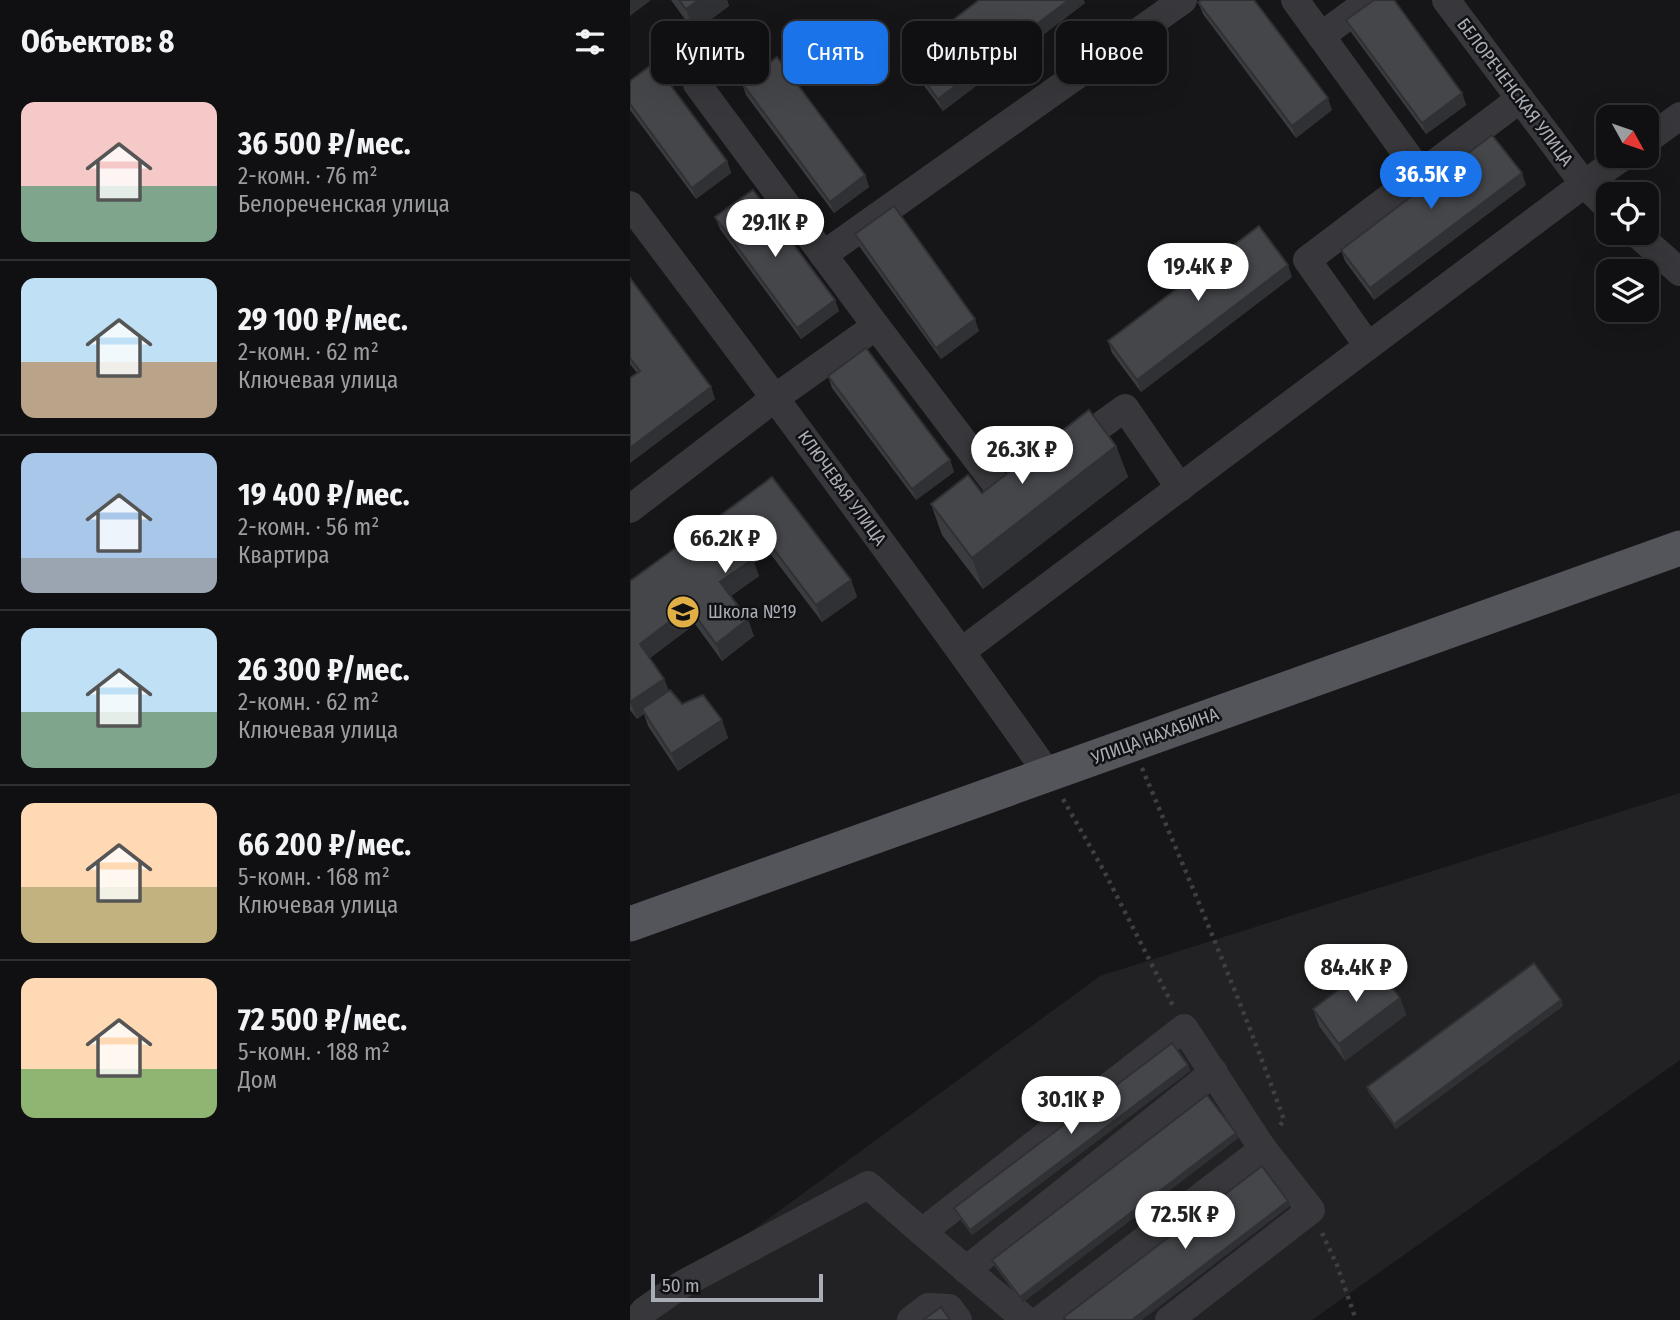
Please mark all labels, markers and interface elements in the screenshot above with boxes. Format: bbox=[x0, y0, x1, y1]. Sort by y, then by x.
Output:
street label: БЕЛОРЕЧЕНСКАЯ УЛИЦА bbox=[1452, 14, 1578, 171]
chip: Купить bbox=[651, 21, 769, 84]
chip: Снять bbox=[783, 21, 888, 84]
chip: Фильтры bbox=[902, 21, 1042, 84]
chip: Новое bbox=[1056, 21, 1167, 84]
icon: filters bbox=[571, 23, 609, 61]
text: Объектов: 8 bbox=[21, 24, 174, 60]
north arrow bbox=[1596, 105, 1659, 168]
map controls bbox=[1596, 105, 1659, 322]
text: 36 500 ₽/мес. bbox=[238, 126, 411, 162]
icon: home bbox=[77, 130, 161, 214]
pin: 36.5K ₽ bbox=[1366, 152, 1496, 211]
text: 36.5K ₽ bbox=[1396, 160, 1466, 188]
text: 2-комн. · 76 m² bbox=[238, 162, 378, 190]
button: locate bbox=[1596, 182, 1659, 245]
text: Белореченская улица bbox=[238, 190, 450, 218]
pin: 29.1K ₽ bbox=[710, 200, 840, 259]
text: 29.1K ₽ bbox=[742, 208, 808, 236]
pin: 19.4K ₽ bbox=[1133, 244, 1263, 303]
text: 19.4K ₽ bbox=[1164, 252, 1232, 280]
button: layers bbox=[1596, 259, 1659, 322]
text: 29 100 ₽/мес. bbox=[238, 302, 408, 338]
icon: home bbox=[77, 306, 161, 390]
text: 2-комн. · 62 m² bbox=[238, 338, 379, 366]
text: Ключевая улица bbox=[238, 366, 398, 394]
street label: КЛЮЧЕВАЯ УЛИЦА bbox=[793, 426, 891, 550]
pin: 26.3K ₽ bbox=[957, 426, 1087, 486]
text: 26.3K ₽ bbox=[987, 435, 1057, 463]
text: 19 400 ₽/мес. bbox=[238, 477, 410, 513]
icon: home bbox=[77, 481, 161, 565]
text: 2-комн. · 56 m² bbox=[238, 513, 379, 541]
pin: 66.2K ₽ bbox=[660, 516, 790, 575]
text: 66.2K ₽ bbox=[690, 524, 760, 552]
text: Квартира bbox=[238, 541, 330, 569]
school or university icon: Школа №19 bbox=[664, 593, 702, 631]
place label: Школа №19 bbox=[708, 601, 797, 623]
text: 26 300 ₽/мес. bbox=[238, 652, 410, 688]
icon: home bbox=[77, 656, 161, 740]
text: 2-комн. · 62 m² bbox=[238, 688, 379, 716]
street label: УЛИЦА НАХАБИНА bbox=[1087, 703, 1222, 770]
text: Ключевая улица bbox=[238, 716, 398, 744]
text: 66 200 ₽/мес. bbox=[238, 827, 411, 863]
icon: home bbox=[77, 831, 161, 915]
text: 5-комн. · 168 m² bbox=[238, 863, 390, 891]
text: Ключевая улица bbox=[238, 891, 398, 919]
pin: 84.4K ₽ bbox=[1291, 944, 1421, 1004]
text: 84.4K ₽ bbox=[1320, 953, 1392, 981]
text: 72 500 ₽/мес. bbox=[238, 1002, 407, 1038]
icon: home bbox=[77, 1006, 161, 1090]
text: 5-комн. · 188 m² bbox=[238, 1038, 390, 1066]
text: Дом bbox=[238, 1066, 277, 1094]
pin: 30.1K ₽ bbox=[1006, 1076, 1136, 1136]
text: 30.1K ₽ bbox=[1038, 1085, 1104, 1113]
pin: 72.5K ₽ bbox=[1120, 1192, 1250, 1251]
text: 72.5K ₽ bbox=[1151, 1200, 1219, 1228]
scale bar bbox=[651, 1271, 822, 1303]
text: 50 m bbox=[662, 1274, 700, 1297]

